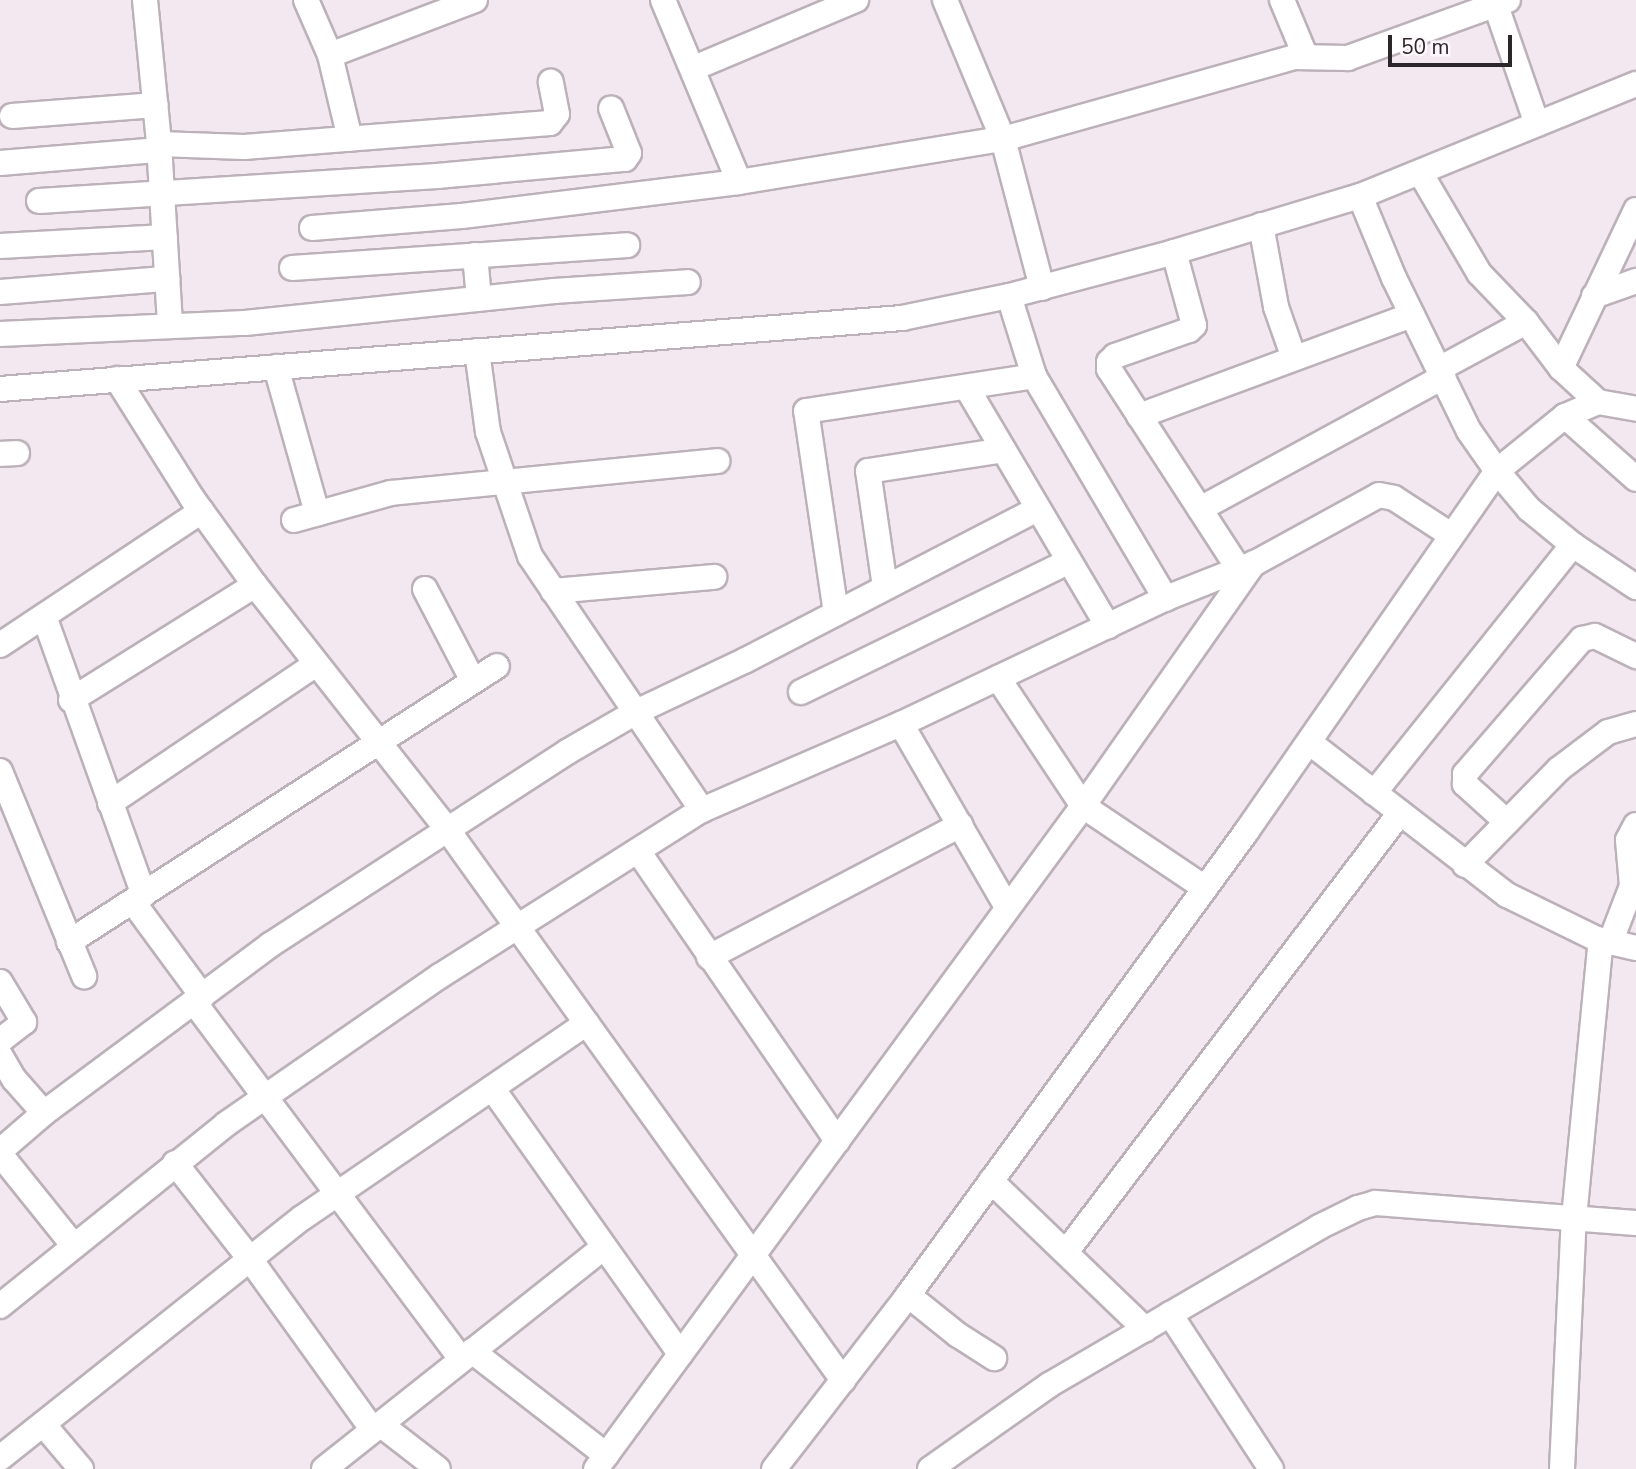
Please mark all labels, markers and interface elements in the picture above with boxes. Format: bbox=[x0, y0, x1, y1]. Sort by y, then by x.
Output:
scale bar bbox=[1391, 21, 1515, 65]
text: 50 m bbox=[1401, 33, 1450, 61]

